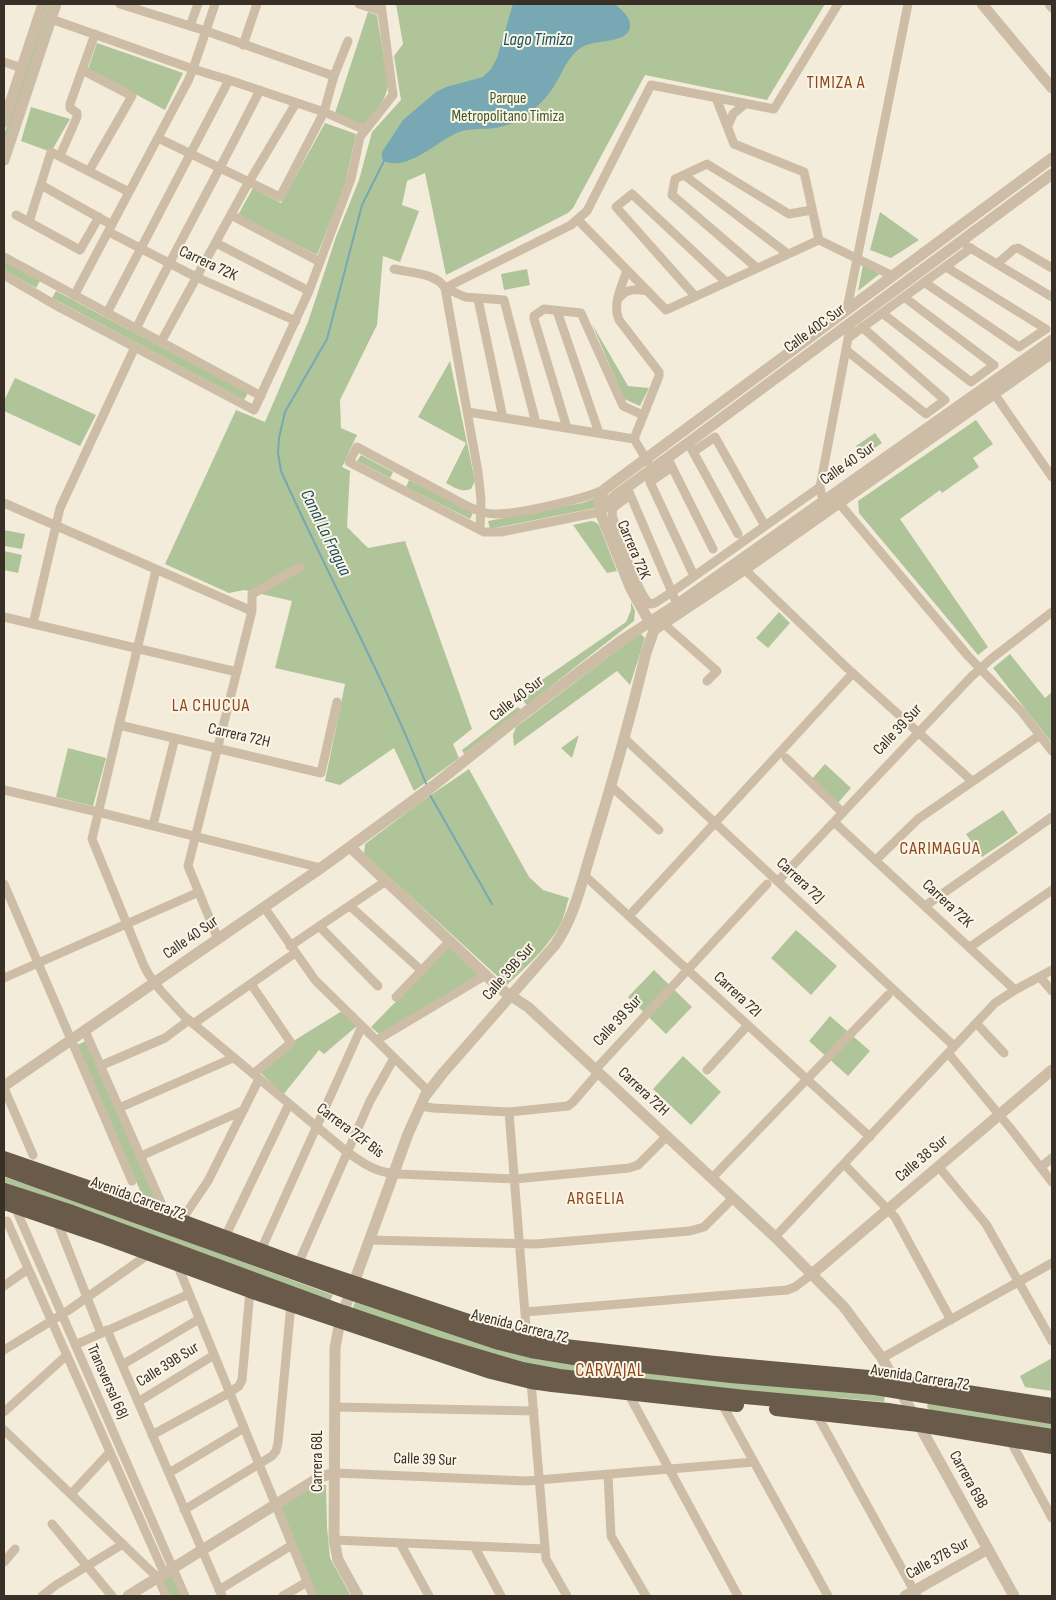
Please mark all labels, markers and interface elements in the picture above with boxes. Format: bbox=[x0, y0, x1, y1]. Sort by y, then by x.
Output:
water label: Lago Timiza bbox=[503, 29, 573, 51]
district label: TIMIZA A bbox=[805, 72, 867, 94]
park label: Parque Metropolitano Timiza bbox=[452, 89, 564, 127]
street label: Carrera 72K bbox=[176, 242, 240, 286]
street label: Calle 40C Sur bbox=[781, 300, 849, 358]
street label: Calle 40 Sur bbox=[817, 438, 879, 490]
water label: Canal La Fragua bbox=[295, 486, 355, 580]
street label: Carrera 72K bbox=[612, 518, 654, 582]
street label: Calle 40 Sur bbox=[486, 672, 548, 726]
district label: LA CHUCUA bbox=[171, 695, 251, 717]
street label: Calle 39 Sur bbox=[869, 700, 927, 760]
street label: Carrera 72H bbox=[206, 720, 272, 752]
district label: CARIMAGUA bbox=[898, 838, 982, 860]
street label: Carrera 72J bbox=[772, 854, 828, 908]
street label: Carrera 72K bbox=[918, 876, 976, 932]
street label: Calle 40 Sur bbox=[160, 912, 222, 964]
street label: Calle 39B Sur bbox=[479, 939, 539, 1005]
street label: Carrera 72I bbox=[709, 968, 765, 1022]
street label: Calle 39 Sur bbox=[589, 991, 647, 1051]
street label: Carrera 72H bbox=[613, 1063, 673, 1121]
street label: Carrera 72F Bis bbox=[312, 1099, 388, 1163]
street label: Calle 38 Sur bbox=[892, 1131, 952, 1187]
street label: Avenida Carrera 72 bbox=[88, 1173, 188, 1225]
district label: ARGELIA bbox=[566, 1188, 626, 1210]
street label: Avenida Carrera 72 bbox=[469, 1306, 571, 1348]
street label: Calle 39B Sur bbox=[133, 1338, 203, 1392]
street label: Transversal 68J bbox=[82, 1342, 132, 1422]
district label: CARVAJAL bbox=[574, 1360, 646, 1382]
street label: Avenida Carrera 72 bbox=[869, 1361, 971, 1395]
street label: Carrera 68L bbox=[308, 1430, 328, 1492]
street label: Carrera 69B bbox=[944, 1448, 992, 1512]
street label: Calle 39 Sur bbox=[393, 1449, 457, 1471]
street label: Calle 37B Sur bbox=[903, 1534, 973, 1584]

